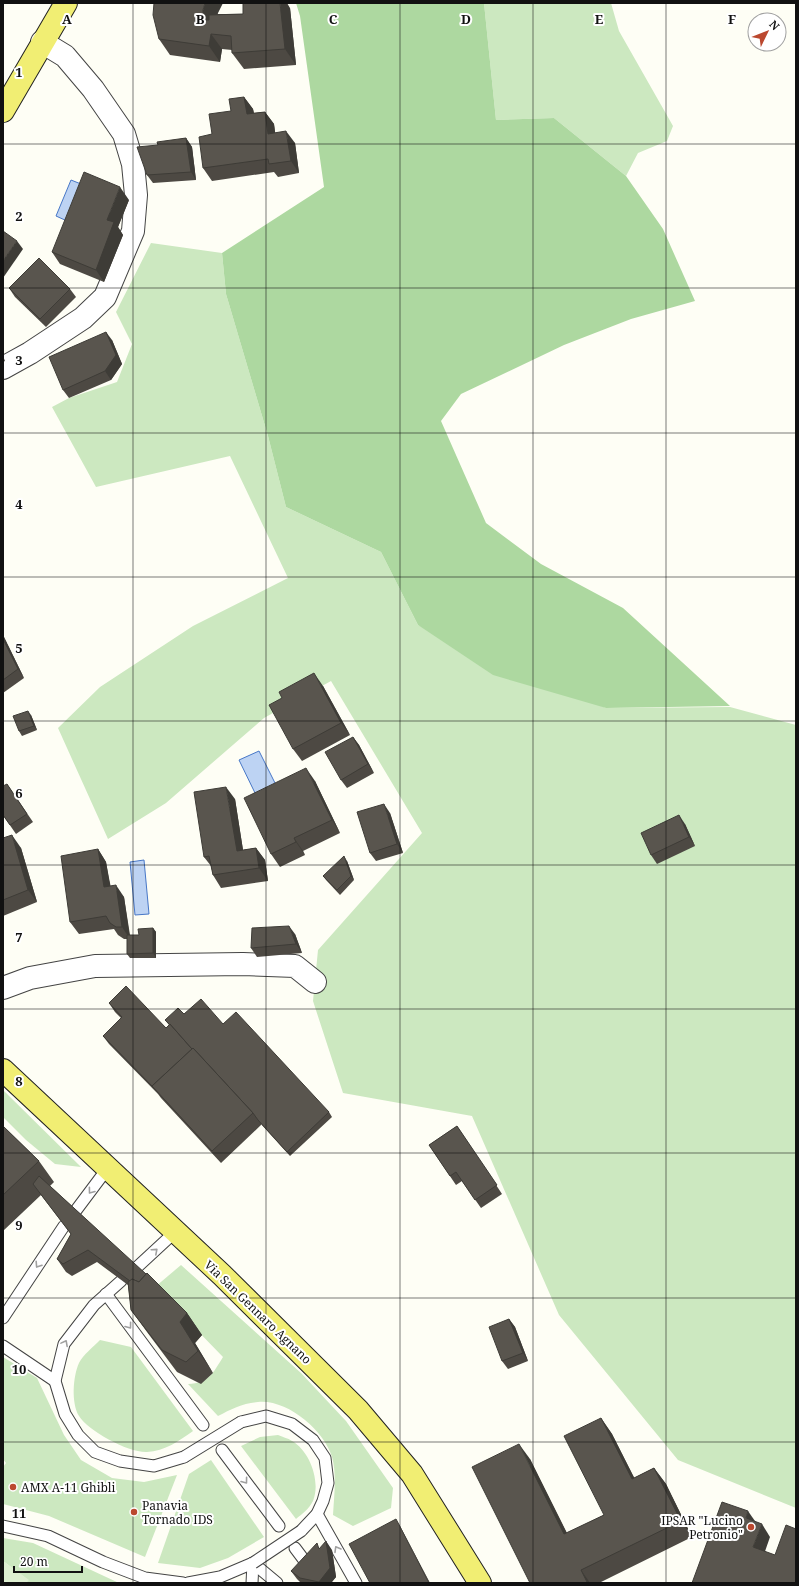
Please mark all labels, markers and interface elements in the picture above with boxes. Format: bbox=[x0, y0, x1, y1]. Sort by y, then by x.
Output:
text: A bbox=[62, 10, 72, 28]
text: B bbox=[196, 10, 205, 28]
text: C bbox=[329, 10, 338, 28]
text: D bbox=[461, 10, 471, 28]
text: E bbox=[595, 10, 604, 28]
text: F bbox=[728, 10, 736, 28]
north arrow bbox=[747, 12, 787, 52]
text: N bbox=[766, 17, 783, 33]
text: 1 bbox=[15, 63, 23, 81]
text: 2 bbox=[15, 207, 23, 225]
text: 3 bbox=[15, 351, 23, 369]
text: 4 bbox=[15, 495, 23, 513]
text: 5 bbox=[15, 639, 23, 657]
text: 6 bbox=[15, 784, 23, 802]
text: 7 bbox=[15, 928, 23, 946]
text: 8 bbox=[15, 1072, 23, 1090]
one-way arrow bbox=[88, 1186, 95, 1193]
text: 9 bbox=[15, 1216, 23, 1234]
one-way arrow bbox=[151, 1248, 158, 1255]
street label: Via San Gennaro Agnano bbox=[201, 1256, 315, 1368]
one-way arrow bbox=[35, 1261, 43, 1268]
one-way arrow bbox=[124, 1321, 131, 1328]
one-way arrow bbox=[61, 1340, 68, 1348]
text: 10 bbox=[12, 1360, 26, 1378]
one-way arrow bbox=[241, 1477, 248, 1484]
place label: AMX A-11 Ghibli bbox=[21, 1479, 116, 1496]
marker: AMX A-11 Ghibli bbox=[8, 1482, 18, 1492]
place label: Panavia Tornado IDS bbox=[142, 1497, 213, 1528]
text: 11 bbox=[12, 1504, 26, 1522]
marker: Panavia Tornado IDS bbox=[129, 1507, 139, 1517]
place label: IPSAR "Lucino Petronio" bbox=[661, 1512, 743, 1543]
marker: IPSAR "Lucino Petronio" bbox=[746, 1522, 756, 1532]
one-way arrow bbox=[334, 1546, 341, 1553]
scale bar bbox=[14, 1548, 82, 1574]
text: 20 m bbox=[20, 1553, 48, 1570]

